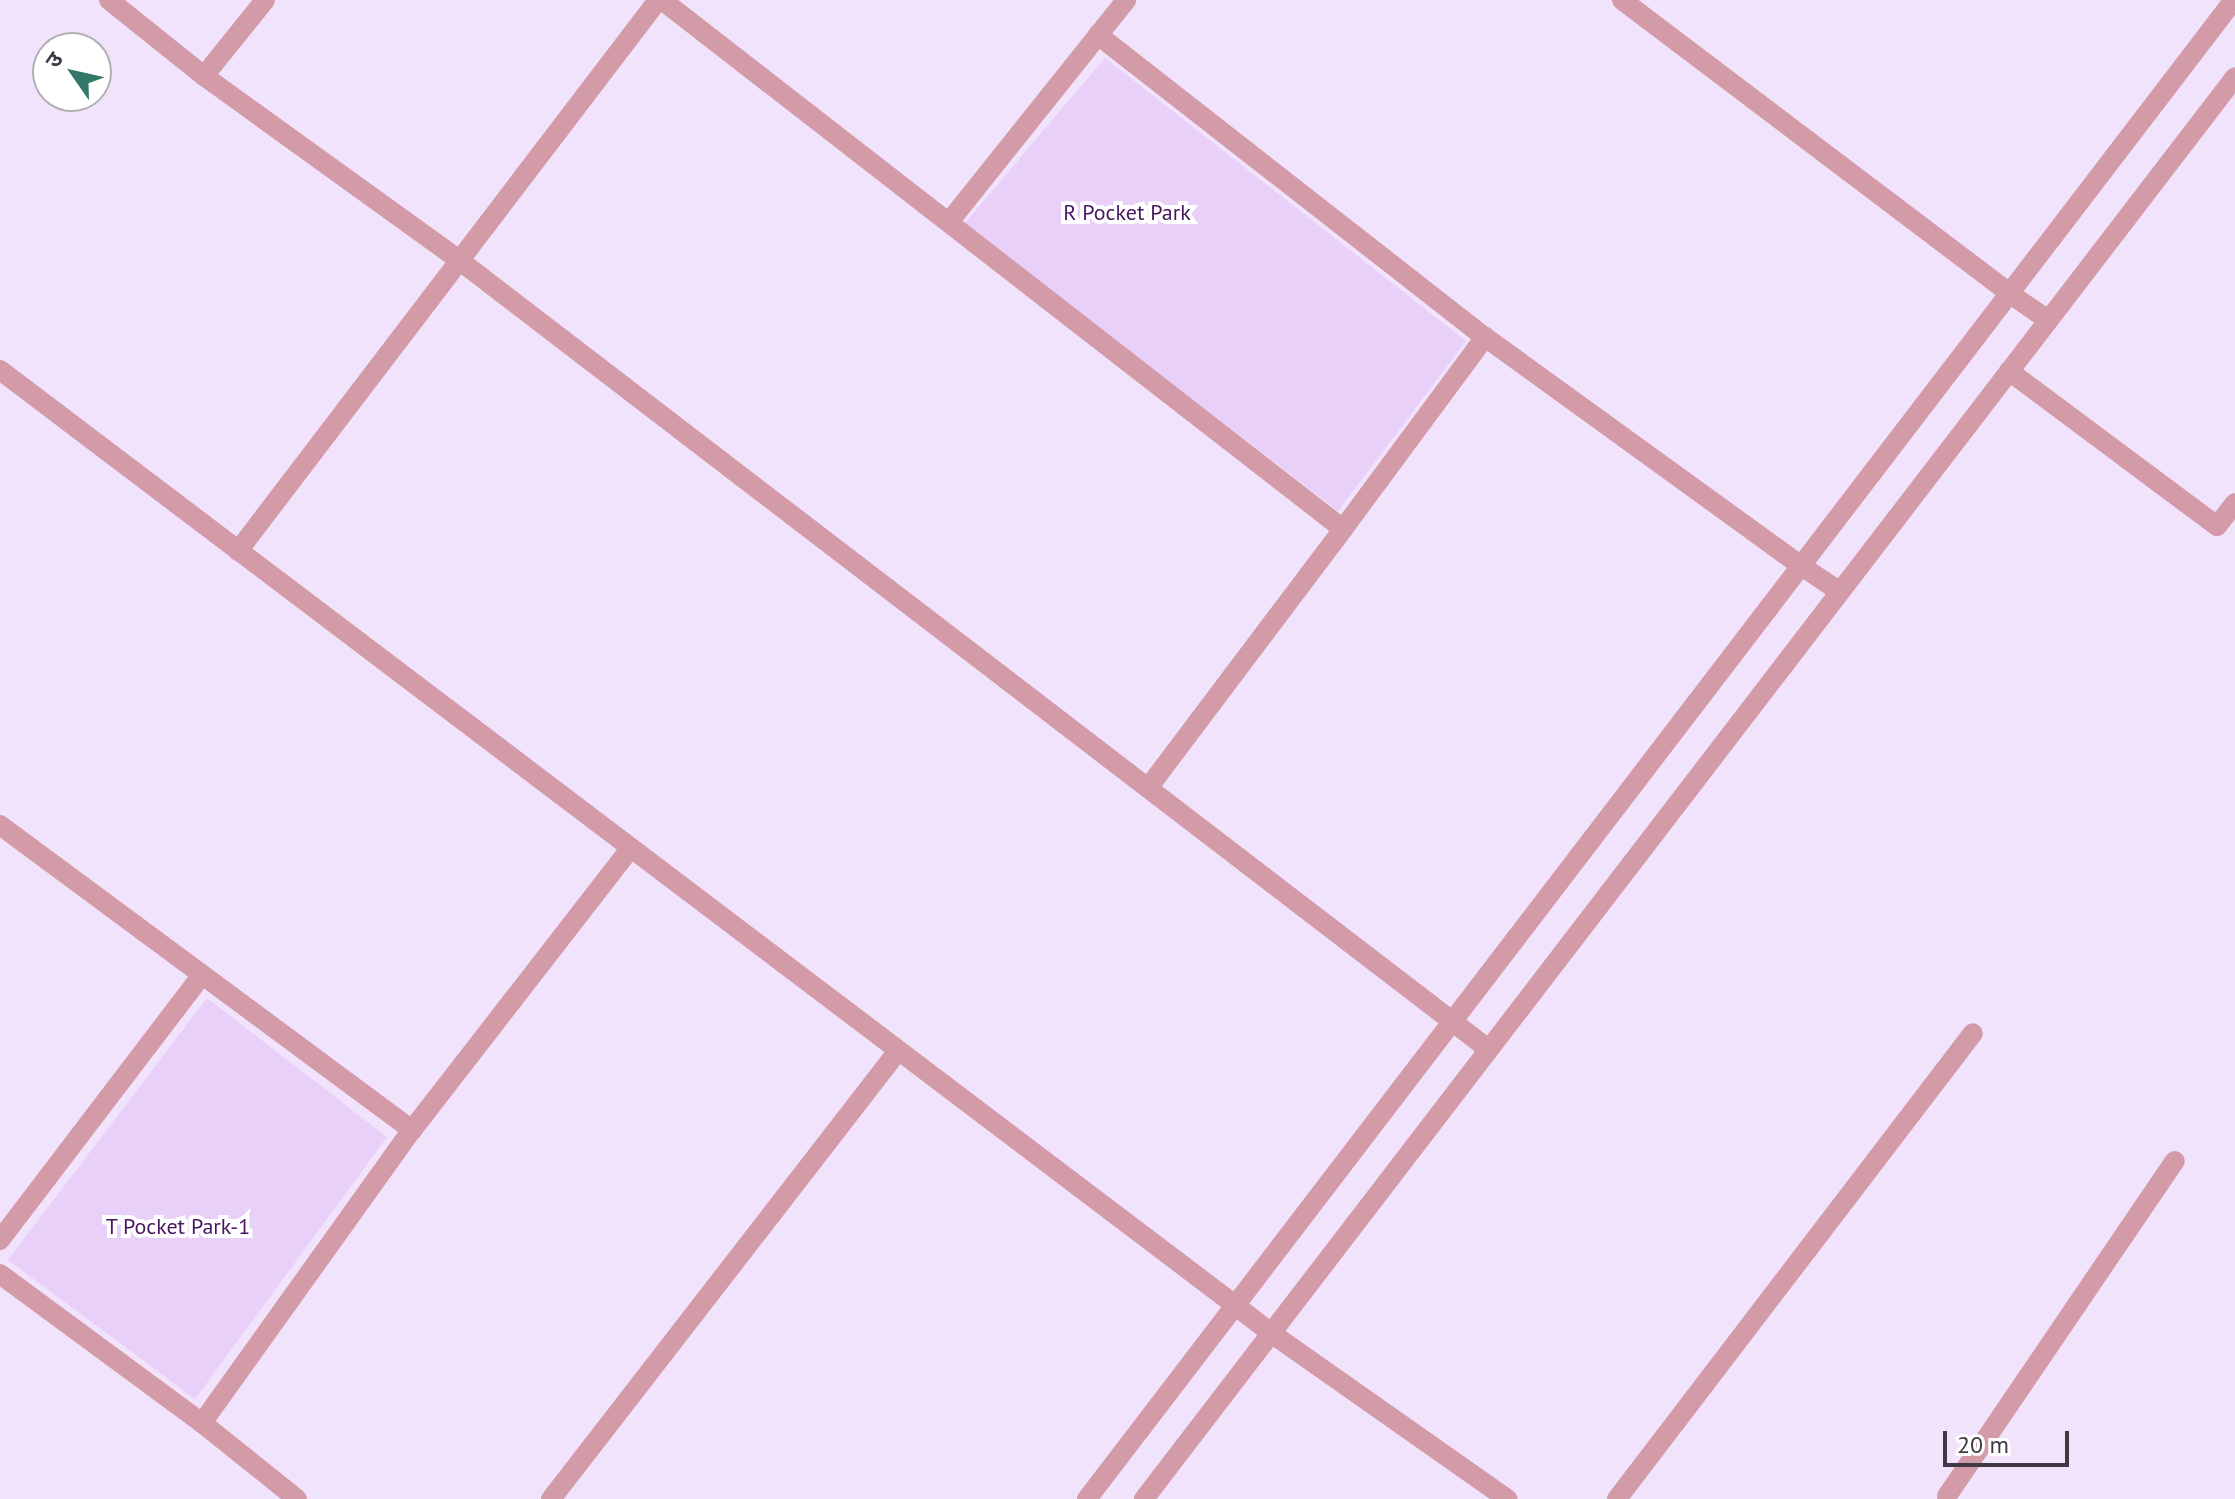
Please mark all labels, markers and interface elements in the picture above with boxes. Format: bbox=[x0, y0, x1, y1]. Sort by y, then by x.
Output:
north arrow bbox=[32, 32, 112, 112]
text: उ bbox=[39, 47, 69, 73]
park label: R Pocket Park bbox=[1063, 200, 1191, 226]
park label: T Pocket Park-1 bbox=[105, 1214, 251, 1240]
scale bar bbox=[1947, 1415, 2073, 1465]
text: 20 m bbox=[1957, 1429, 2009, 1460]

